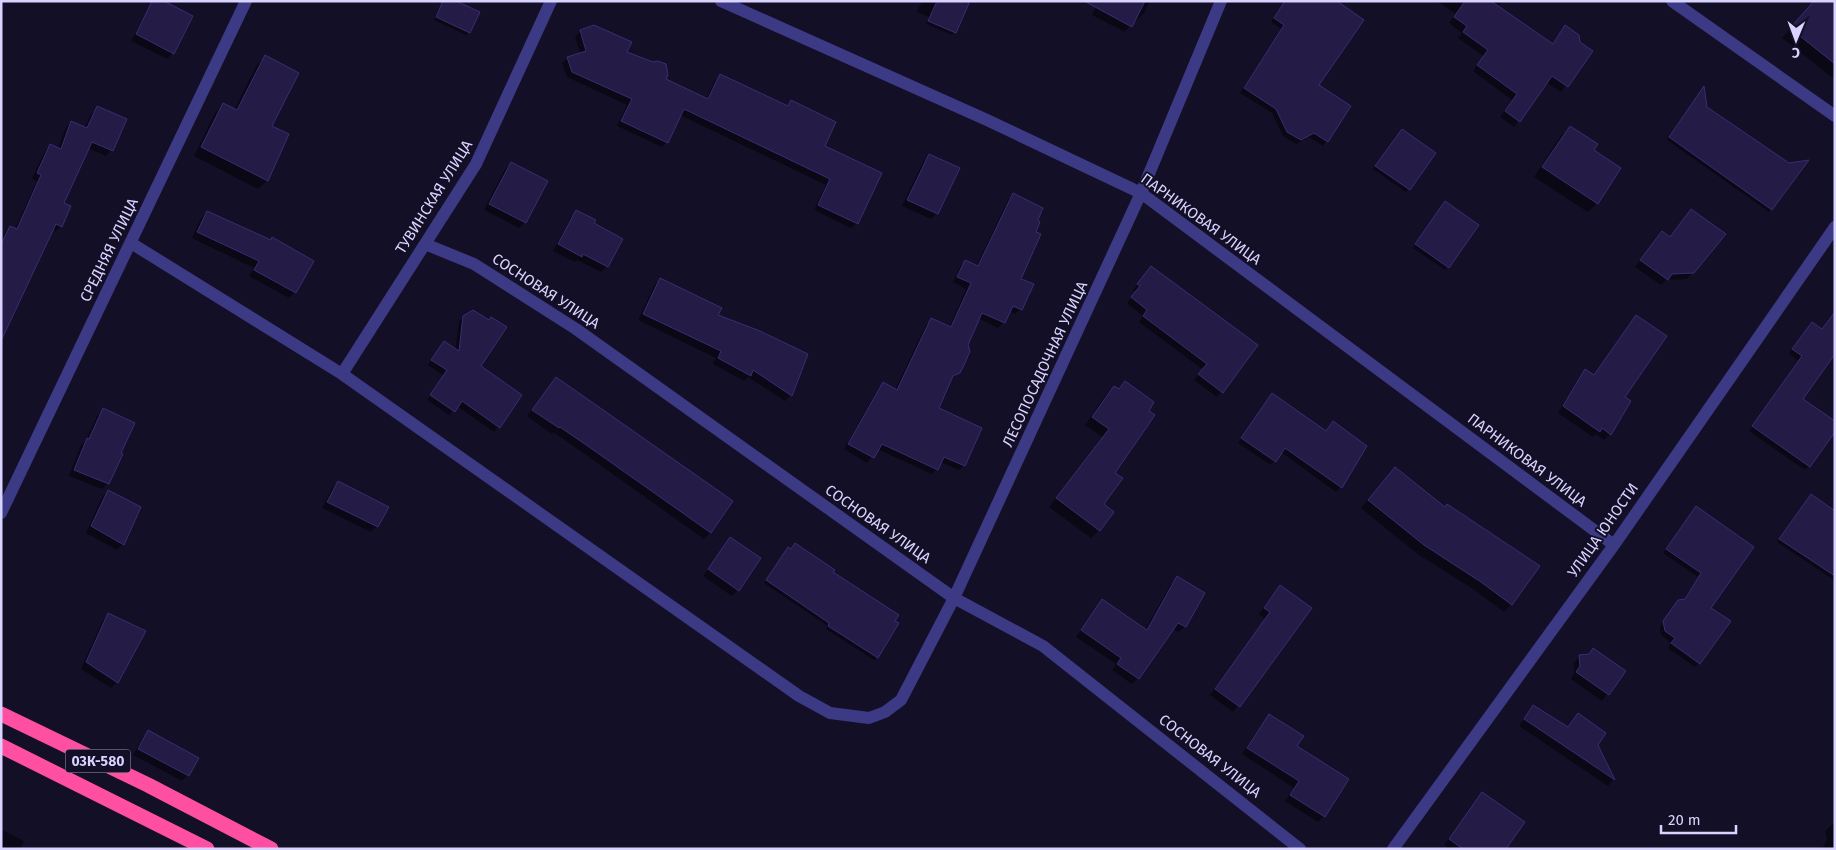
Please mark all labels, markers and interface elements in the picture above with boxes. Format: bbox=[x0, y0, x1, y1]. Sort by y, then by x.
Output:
north arrow bbox=[1771, 15, 1821, 65]
text: С bbox=[1792, 44, 1800, 61]
street label: ТУВИНСКАЯ УЛИЦА bbox=[392, 136, 476, 257]
street label: ПАРНИКОВАЯ УЛИЦА bbox=[1137, 169, 1265, 269]
street label: СРЕДНЯЯ УЛИЦА bbox=[76, 195, 142, 305]
street label: СОСНОВАЯ УЛИЦА bbox=[489, 250, 603, 333]
street label: ЛЕСОПОСАДОЧНАЯ УЛИЦА bbox=[999, 278, 1092, 450]
street label: ПАРНИКОВАЯ УЛИЦА bbox=[1464, 409, 1590, 511]
street label: УЛИЦА ЮНОСТИ bbox=[1564, 479, 1642, 581]
street label: СОСНОВАЯ УЛИЦА bbox=[822, 481, 935, 567]
street label: СОСНОВАЯ УЛИЦА bbox=[1155, 711, 1265, 802]
road number: 03К-580 bbox=[66, 749, 130, 772]
scale bar bbox=[1661, 802, 1736, 834]
text: 20 m bbox=[1668, 811, 1701, 829]

